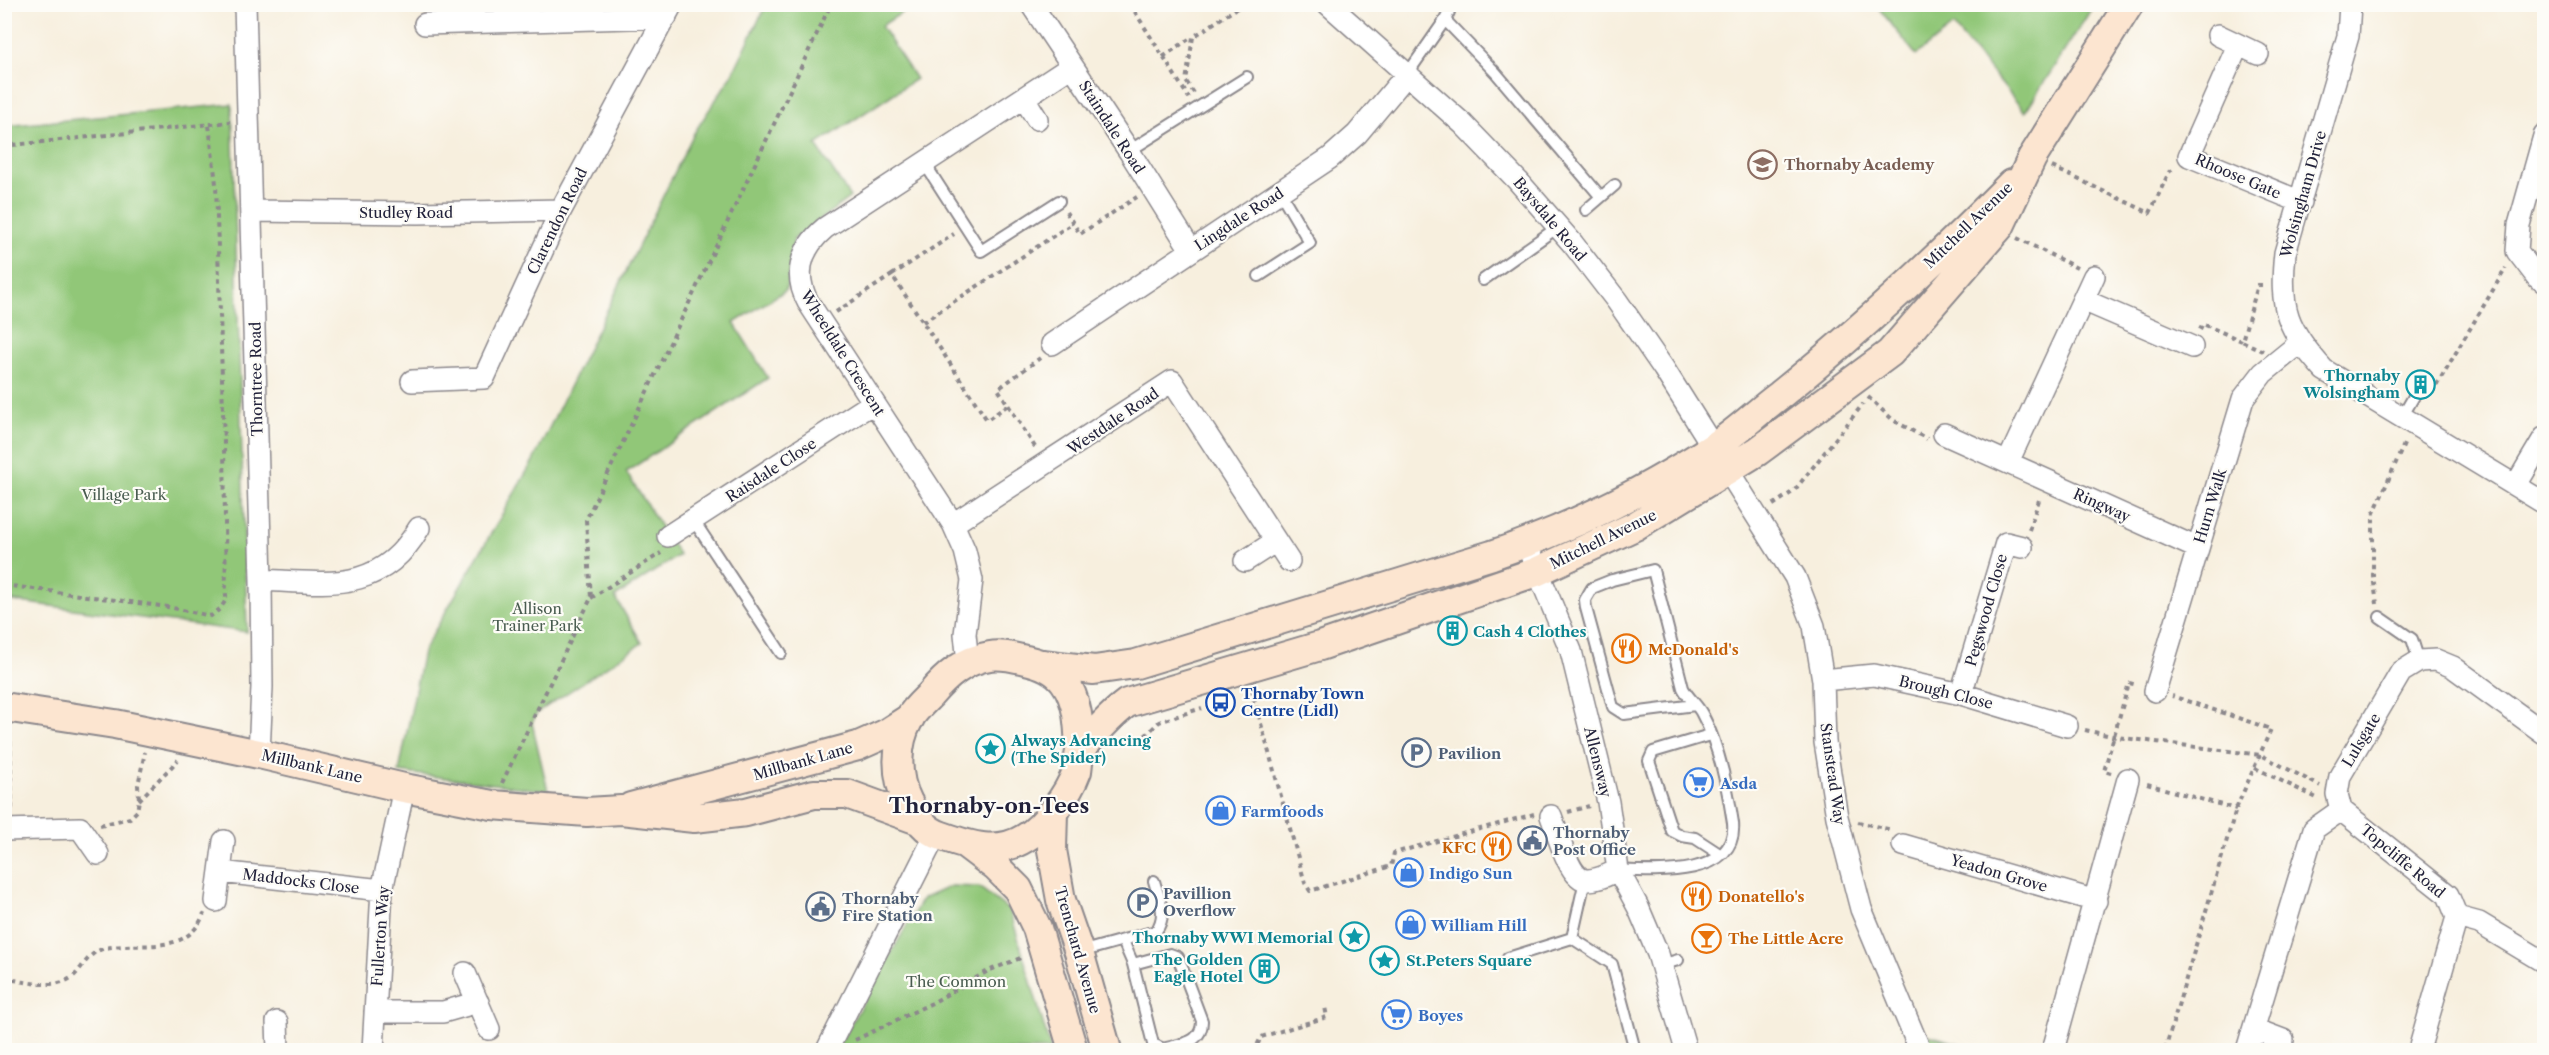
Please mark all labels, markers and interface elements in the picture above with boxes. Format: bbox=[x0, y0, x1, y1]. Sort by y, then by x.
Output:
street label: Staindale Road bbox=[1075, 77, 1149, 177]
street label: Wolsingham Drive bbox=[2275, 128, 2330, 261]
school or university icon: Thornaby Academy bbox=[1747, 148, 1779, 180]
street label: Rhoose Gate bbox=[2192, 149, 2284, 203]
place label: Thornaby Academy bbox=[1784, 155, 1935, 174]
street label: Clarendon Road bbox=[523, 164, 591, 278]
street label: Baysdale Road bbox=[1509, 173, 1591, 265]
street label: Mitchell Avenue bbox=[1920, 178, 2016, 272]
street label: Lingdale Road bbox=[1191, 183, 1287, 255]
street label: Studley Road bbox=[359, 203, 453, 222]
street label: Wheeldale Crescent bbox=[796, 286, 890, 420]
street label: Thorntree Road bbox=[245, 321, 267, 437]
place label: Thornaby Wolsingham bbox=[2302, 366, 2401, 402]
building icon: Thornaby Wolsingham bbox=[2405, 368, 2437, 400]
street label: Westdale Road bbox=[1063, 383, 1162, 459]
street label: Raisdale Close bbox=[722, 434, 820, 506]
street label: Hurn Walk bbox=[2190, 465, 2231, 546]
street label: Ringway bbox=[2070, 484, 2134, 526]
park label: Village Park bbox=[80, 485, 168, 504]
street label: Mitchell Avenue bbox=[1547, 505, 1659, 573]
street label: Pegswood Close bbox=[1961, 552, 2011, 668]
park label: Allison Trainer Park bbox=[492, 599, 583, 635]
building icon: Cash 4 Clothes bbox=[1436, 615, 1468, 647]
place label: Cash 4 Clothes bbox=[1473, 622, 1587, 641]
restaurant icon: McDonald's bbox=[1611, 633, 1643, 665]
place label: McDonald's bbox=[1648, 640, 1739, 659]
street label: Brough Close bbox=[1897, 671, 1995, 713]
place label: Thornaby Town Centre (Lidl) bbox=[1241, 684, 1365, 720]
bus stop icon: Thornaby Town Centre (Lidl) bbox=[1204, 686, 1236, 718]
street label: Lulsgate bbox=[2338, 710, 2384, 770]
street label: Stanstead Way bbox=[1816, 722, 1850, 827]
street label: Allensway bbox=[1580, 724, 1616, 800]
place label: Always Advancing (The Spider) bbox=[1010, 731, 1151, 767]
place icon: Always Advancing (The Spider) bbox=[974, 733, 1006, 765]
parking icon: Pavilion bbox=[1401, 737, 1433, 769]
street label: Millbank Lane bbox=[751, 738, 855, 784]
place label: Pavilion bbox=[1438, 744, 1502, 763]
street label: Millbank Lane bbox=[260, 745, 364, 787]
supermarket icon: Asda bbox=[1683, 767, 1715, 799]
place label: Asda bbox=[1719, 774, 1758, 793]
district label: Thornaby-on-Tees bbox=[889, 793, 1089, 818]
shop icon: Farmfoods bbox=[1204, 795, 1236, 827]
place label: Farmfoods bbox=[1241, 802, 1324, 821]
street label: Topcliffe Road bbox=[2357, 820, 2449, 902]
place label: Thornaby Post Office bbox=[1553, 823, 1636, 859]
public building icon: Thornaby Post Office bbox=[1516, 825, 1548, 857]
restaurant icon: KFC bbox=[1481, 831, 1513, 863]
place label: KFC bbox=[1442, 838, 1476, 857]
street label: Yeadon Grove bbox=[1947, 850, 2050, 896]
shop icon: Indigo Sun bbox=[1392, 857, 1424, 889]
street label: Maddocks Close bbox=[241, 864, 361, 898]
place label: Indigo Sun bbox=[1429, 864, 1513, 883]
restaurant icon: Donatello's bbox=[1681, 880, 1713, 912]
street label: Fullerton Way bbox=[367, 884, 393, 987]
street label: Trenchard Avenue bbox=[1051, 884, 1105, 1016]
place label: Pavillion Overflow bbox=[1163, 884, 1236, 920]
parking icon: Pavillion Overflow bbox=[1126, 886, 1158, 918]
place label: Donatello's bbox=[1718, 887, 1805, 906]
place label: Thornaby Fire Station bbox=[842, 889, 934, 925]
public building icon: Thornaby Fire Station bbox=[805, 891, 837, 923]
shop icon: William Hill bbox=[1394, 909, 1426, 941]
place label: William Hill bbox=[1430, 916, 1527, 935]
place icon: Thornaby WWI Memorial bbox=[1338, 921, 1370, 953]
bar icon: The Little Acre bbox=[1691, 922, 1723, 954]
place label: Thornaby WWI Memorial bbox=[1132, 928, 1333, 947]
place label: The Little Acre bbox=[1728, 929, 1844, 948]
place icon: St.Peters Square bbox=[1369, 944, 1401, 976]
place label: The Golden Eagle Hotel bbox=[1152, 950, 1244, 986]
place label: St.Peters Square bbox=[1406, 951, 1532, 970]
building icon: The Golden Eagle Hotel bbox=[1248, 952, 1280, 984]
park label: The Common bbox=[906, 972, 1007, 991]
supermarket icon: Boyes bbox=[1381, 999, 1413, 1031]
place label: Boyes bbox=[1418, 1006, 1463, 1025]

